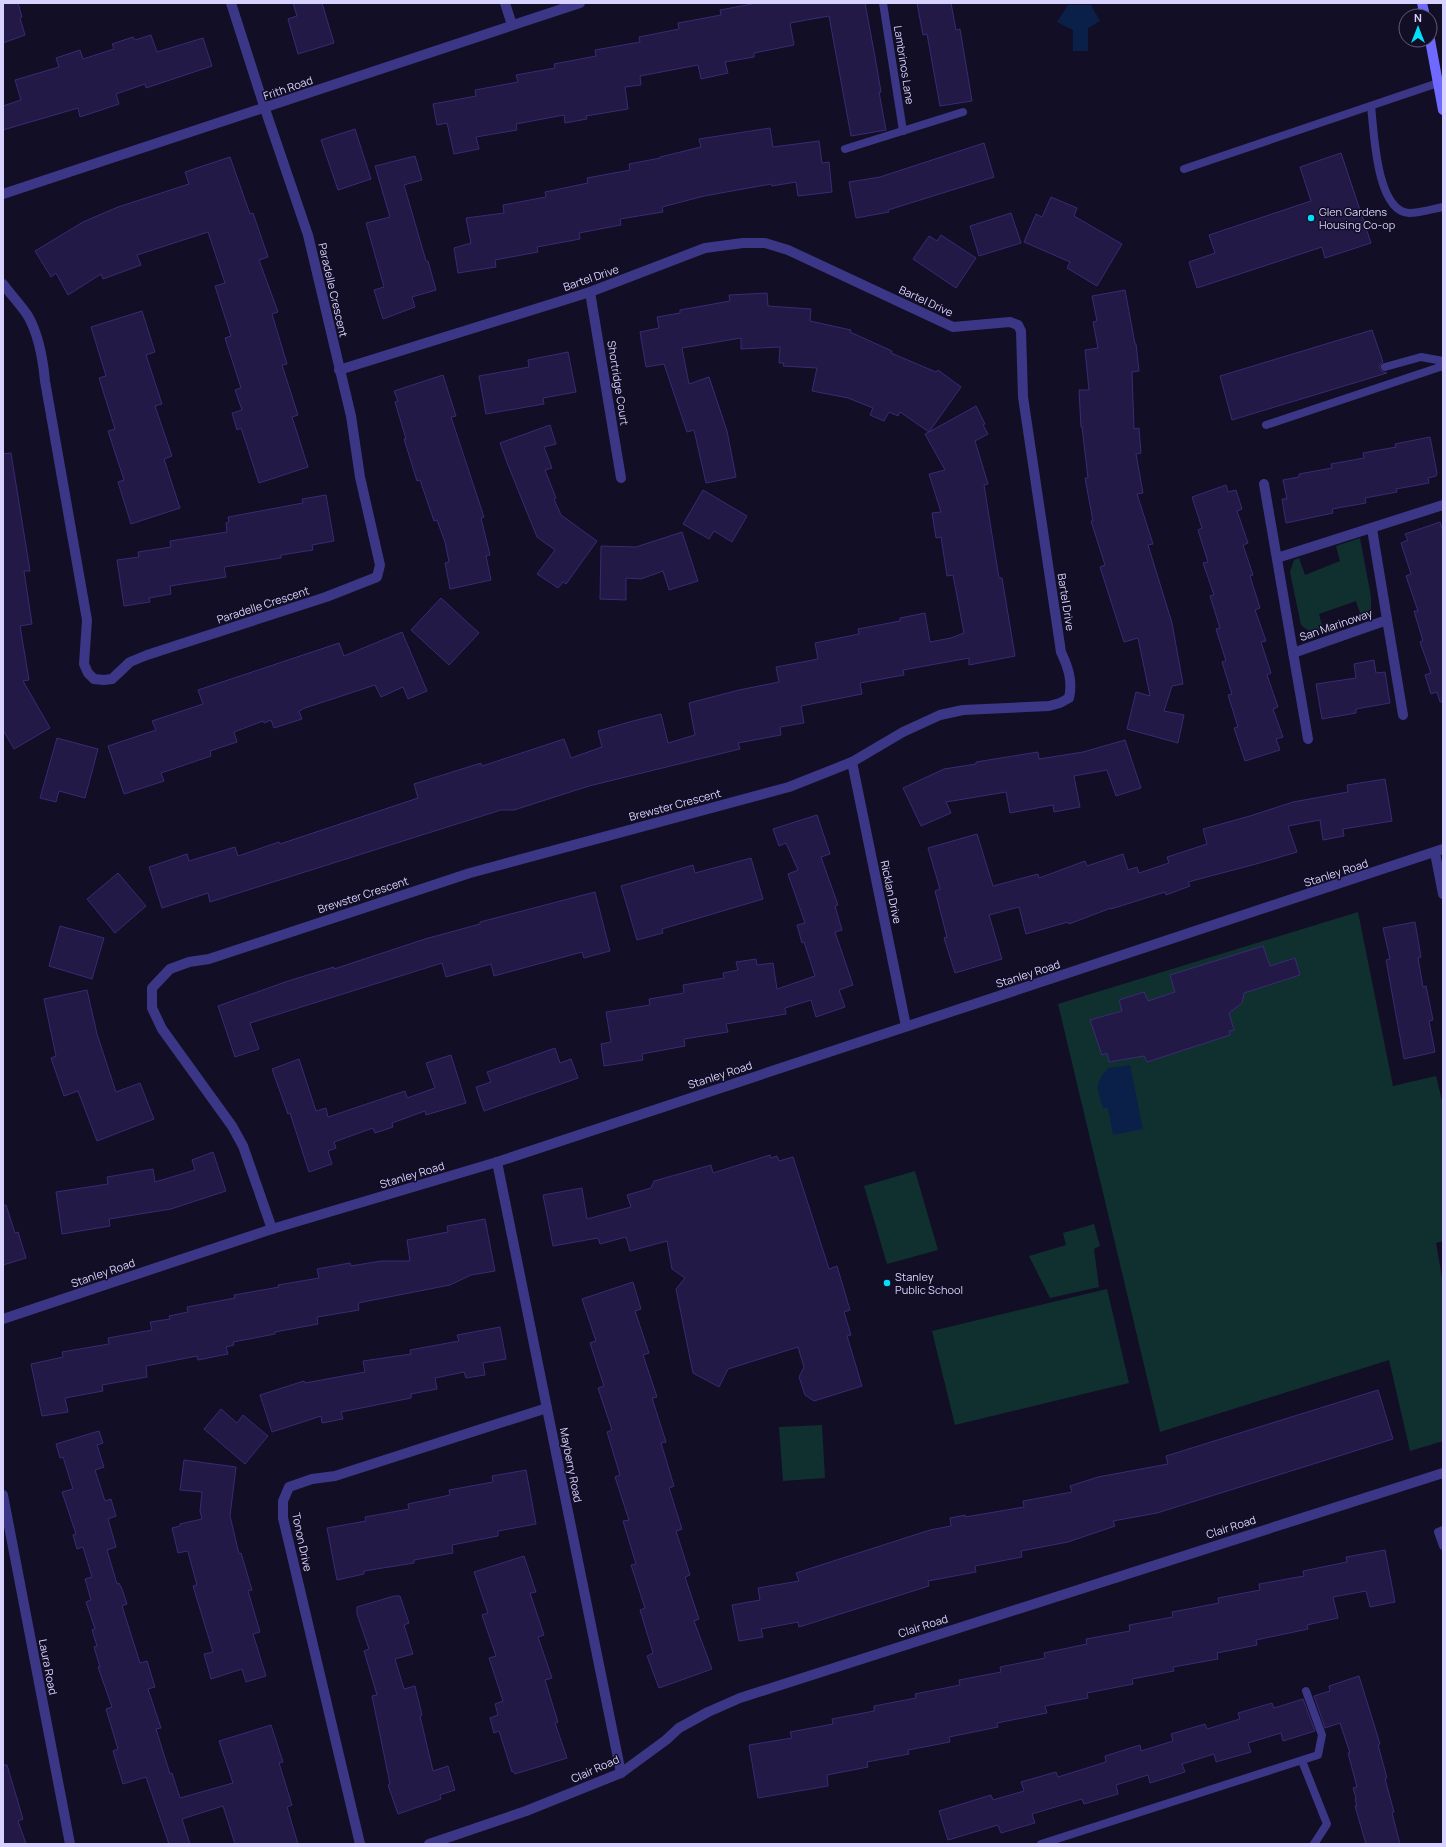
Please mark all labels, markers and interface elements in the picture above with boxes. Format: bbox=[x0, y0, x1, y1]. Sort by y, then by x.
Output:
north arrow bbox=[1398, 8, 1438, 48]
text: N bbox=[1414, 10, 1422, 25]
street label: Lambrinos Lane bbox=[891, 24, 918, 106]
street label: Frith Road bbox=[261, 72, 315, 103]
place label: Glen Gardens Housing Co-op bbox=[1319, 204, 1396, 232]
marker: Glen Gardens Housing Co-op bbox=[1306, 213, 1316, 223]
street label: Paradelle Crescent bbox=[315, 241, 352, 338]
street label: Bartel Drive bbox=[561, 261, 621, 294]
street label: Bartel Drive bbox=[897, 282, 956, 320]
street label: Shortridge Court bbox=[604, 339, 633, 426]
street label: Bartel Drive bbox=[1055, 572, 1079, 632]
street label: Paradelle Crescent bbox=[215, 583, 311, 627]
street label: San Marinoway bbox=[1297, 605, 1374, 644]
street label: Brewster Crescent bbox=[627, 785, 723, 824]
street label: Stanley Road bbox=[1302, 855, 1370, 890]
street label: Ricklan Drive bbox=[877, 859, 906, 925]
street label: Brewster Crescent bbox=[316, 873, 410, 916]
street label: Stanley Road bbox=[994, 956, 1062, 991]
street label: Stanley Road bbox=[686, 1057, 754, 1092]
street label: Stanley Road bbox=[378, 1158, 446, 1191]
street label: Stanley Road bbox=[69, 1255, 137, 1290]
place label: Stanley Public School bbox=[895, 1269, 963, 1297]
marker: Stanley Public School bbox=[882, 1278, 892, 1288]
street label: Mayberry Road bbox=[557, 1426, 586, 1503]
street label: Tonon Drive bbox=[289, 1511, 316, 1573]
street label: Clair Road bbox=[1204, 1511, 1258, 1542]
street label: Clair Road bbox=[896, 1610, 950, 1641]
street label: Laura Road bbox=[36, 1638, 61, 1696]
street label: Clair Road bbox=[568, 1751, 621, 1786]

